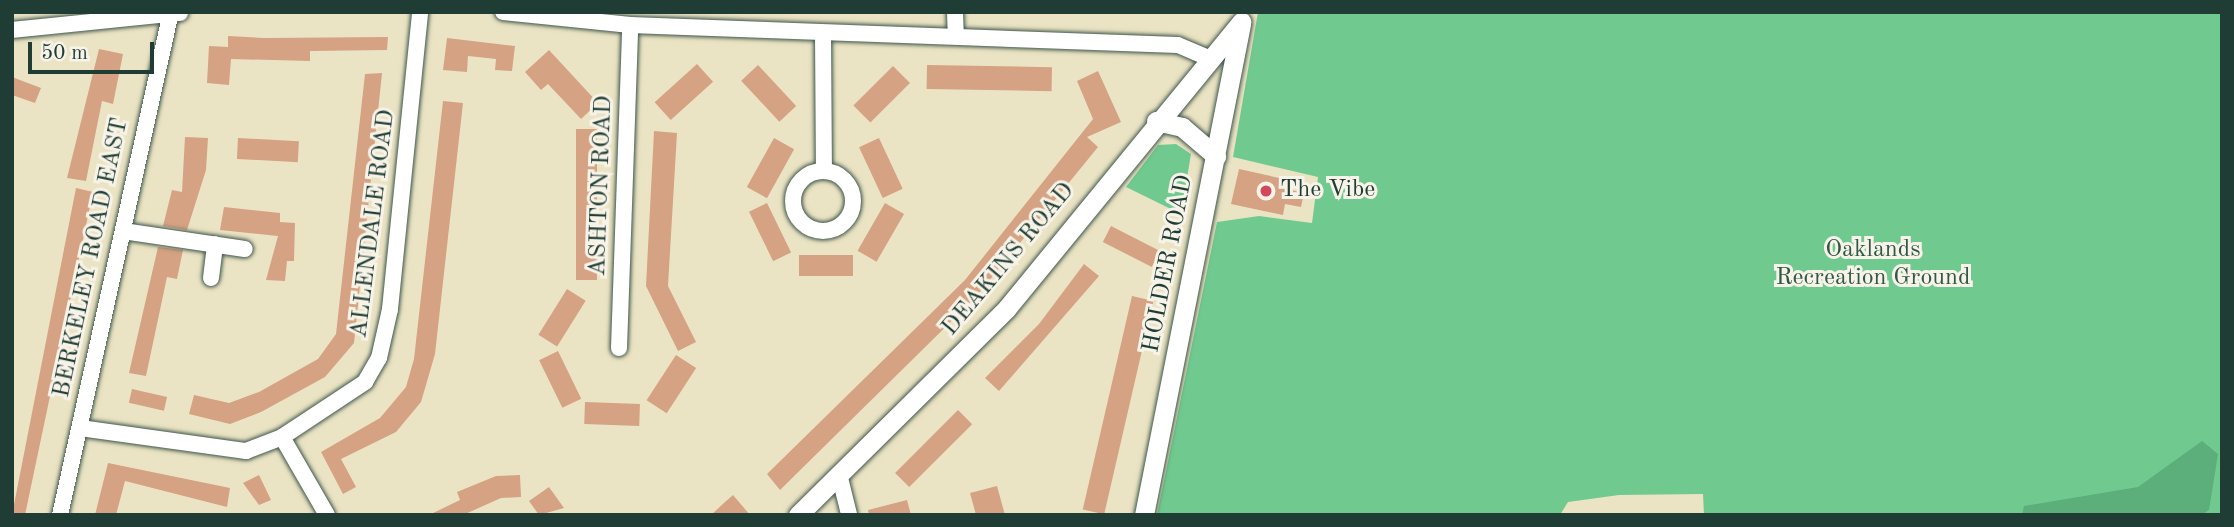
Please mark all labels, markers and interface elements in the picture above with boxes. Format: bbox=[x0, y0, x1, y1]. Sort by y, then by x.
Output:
scale bar bbox=[32, 28, 158, 72]
text: 50 m bbox=[41, 43, 88, 64]
street label: ASHTON ROAD bbox=[584, 95, 620, 277]
street label: ALLENDALE ROAD bbox=[346, 108, 402, 340]
street label: BERKELEY ROAD EAST bbox=[48, 116, 136, 400]
street label: HOLDER ROAD bbox=[1138, 173, 1200, 355]
place label: The Vibe bbox=[1280, 177, 1375, 205]
street label: DEAKINS ROAD bbox=[937, 178, 1081, 342]
marker: The Vibe bbox=[1258, 183, 1274, 199]
park label: Oaklands Recreation Ground bbox=[1775, 237, 1971, 293]

